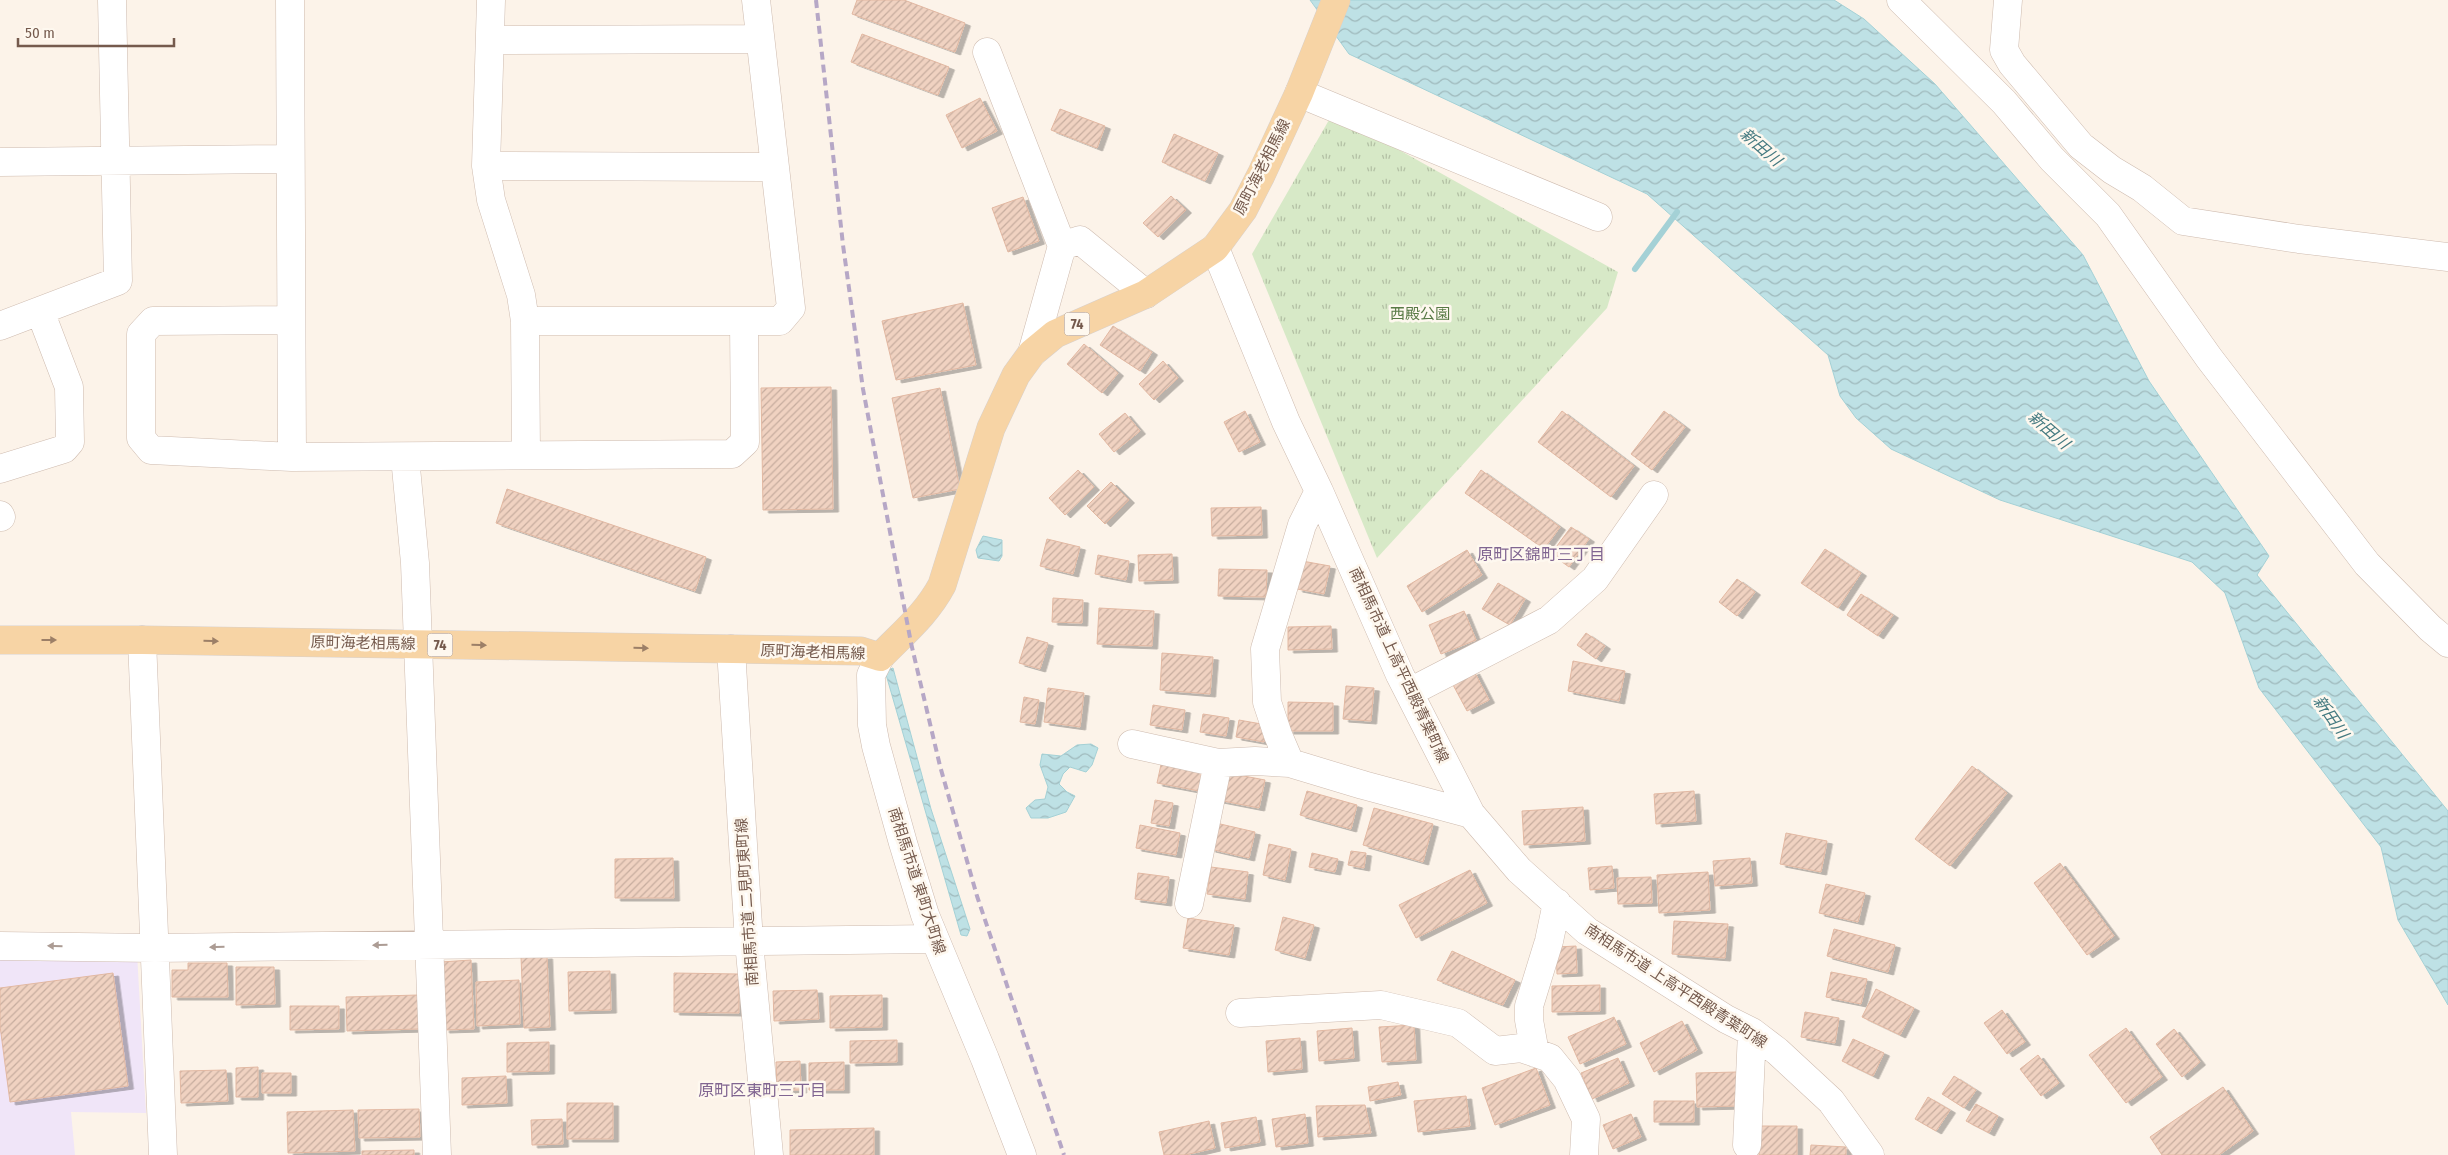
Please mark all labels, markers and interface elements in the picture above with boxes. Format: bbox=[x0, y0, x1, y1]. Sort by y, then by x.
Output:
scale bar bbox=[18, 15, 174, 47]
text: 50 m bbox=[25, 24, 55, 42]
street label: 原町海老相馬線 bbox=[1230, 116, 1294, 218]
water label: 新田川 bbox=[1737, 124, 1787, 171]
park label: 西殿公園 bbox=[1390, 305, 1450, 323]
road number: 74 bbox=[1064, 312, 1090, 336]
water label: 新田川 bbox=[2025, 407, 2075, 454]
district label: 原町区錦町三丁目 bbox=[1477, 545, 1605, 564]
street label: 南相馬市道 上高平西殿青葉町線 bbox=[1346, 564, 1452, 766]
street label: 原町海老相馬線 bbox=[310, 633, 416, 653]
road number: 74 bbox=[428, 634, 452, 656]
one-way arrow bbox=[41, 636, 57, 644]
one-way arrow bbox=[203, 637, 219, 645]
one-way arrow bbox=[471, 641, 487, 649]
street label: 原町海老相馬線 bbox=[760, 641, 866, 663]
one-way arrow bbox=[633, 644, 649, 652]
water label: 新田川 bbox=[2309, 692, 2354, 744]
street label: 南相馬市道 東町大町線 bbox=[885, 805, 949, 957]
street label: 南相馬市道 二見町東町線 bbox=[732, 817, 762, 987]
street label: 南相馬市道 上高平西殿青葉町線 bbox=[1582, 920, 1770, 1052]
one-way arrow bbox=[372, 941, 388, 949]
one-way arrow bbox=[47, 942, 63, 950]
one-way arrow bbox=[209, 943, 225, 951]
district label: 原町区東町三丁目 bbox=[698, 1081, 826, 1100]

